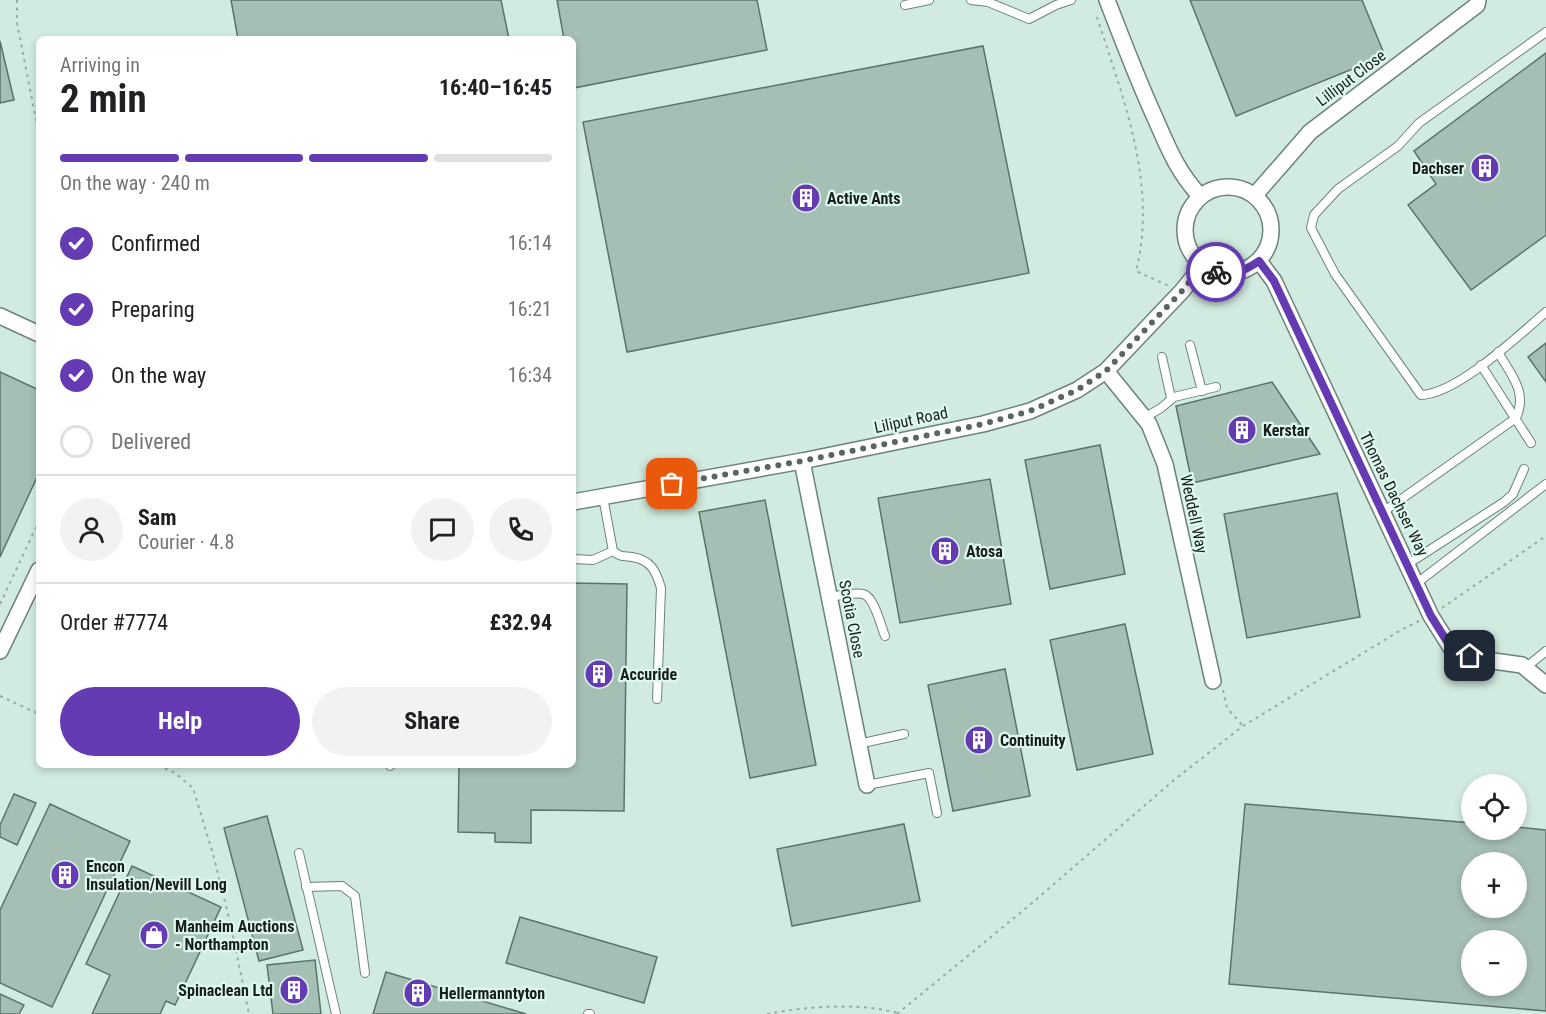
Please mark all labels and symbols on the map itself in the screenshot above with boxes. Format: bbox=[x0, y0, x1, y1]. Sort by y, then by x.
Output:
street label: Lilliput Close bbox=[1313, 46, 1389, 110]
building icon: Dachser bbox=[1469, 152, 1501, 184]
place label: Dachser bbox=[1412, 159, 1464, 178]
building icon: Active Ants bbox=[790, 182, 822, 214]
place label: Active Ants bbox=[827, 189, 901, 208]
courier bbox=[1186, 242, 1246, 302]
street label: Liliput Road bbox=[872, 403, 950, 437]
building icon: Kerstar bbox=[1226, 414, 1258, 446]
place label: Kerstar bbox=[1263, 421, 1310, 440]
street label: Thomas Dachser Way bbox=[1356, 429, 1433, 560]
pin bbox=[646, 458, 697, 509]
street label: Weddell Way bbox=[1176, 473, 1212, 555]
building icon: Atosa bbox=[929, 535, 961, 567]
place label: Atosa bbox=[966, 542, 1003, 561]
street label: Scotia Close bbox=[835, 578, 869, 660]
pin bbox=[1444, 630, 1495, 681]
building icon: Accuride bbox=[583, 658, 615, 690]
place label: Accuride bbox=[620, 665, 677, 684]
building icon: Continuity bbox=[963, 724, 995, 756]
place label: Continuity bbox=[1000, 731, 1066, 750]
place label: Encon Insulation/Nevill Long bbox=[86, 857, 227, 894]
building icon: Encon Insulation/Nevill Long bbox=[49, 859, 81, 891]
place label: Manheim Auctions - Northampton bbox=[175, 917, 294, 954]
shop icon: Manheim Auctions - Northampton bbox=[138, 919, 170, 951]
building icon: Spinaclean Ltd bbox=[278, 974, 310, 1006]
building icon: Hellermanntyton bbox=[402, 977, 434, 1009]
place label: Spinaclean Ltd bbox=[178, 981, 273, 1000]
place label: Hellermanntyton bbox=[439, 984, 545, 1003]

